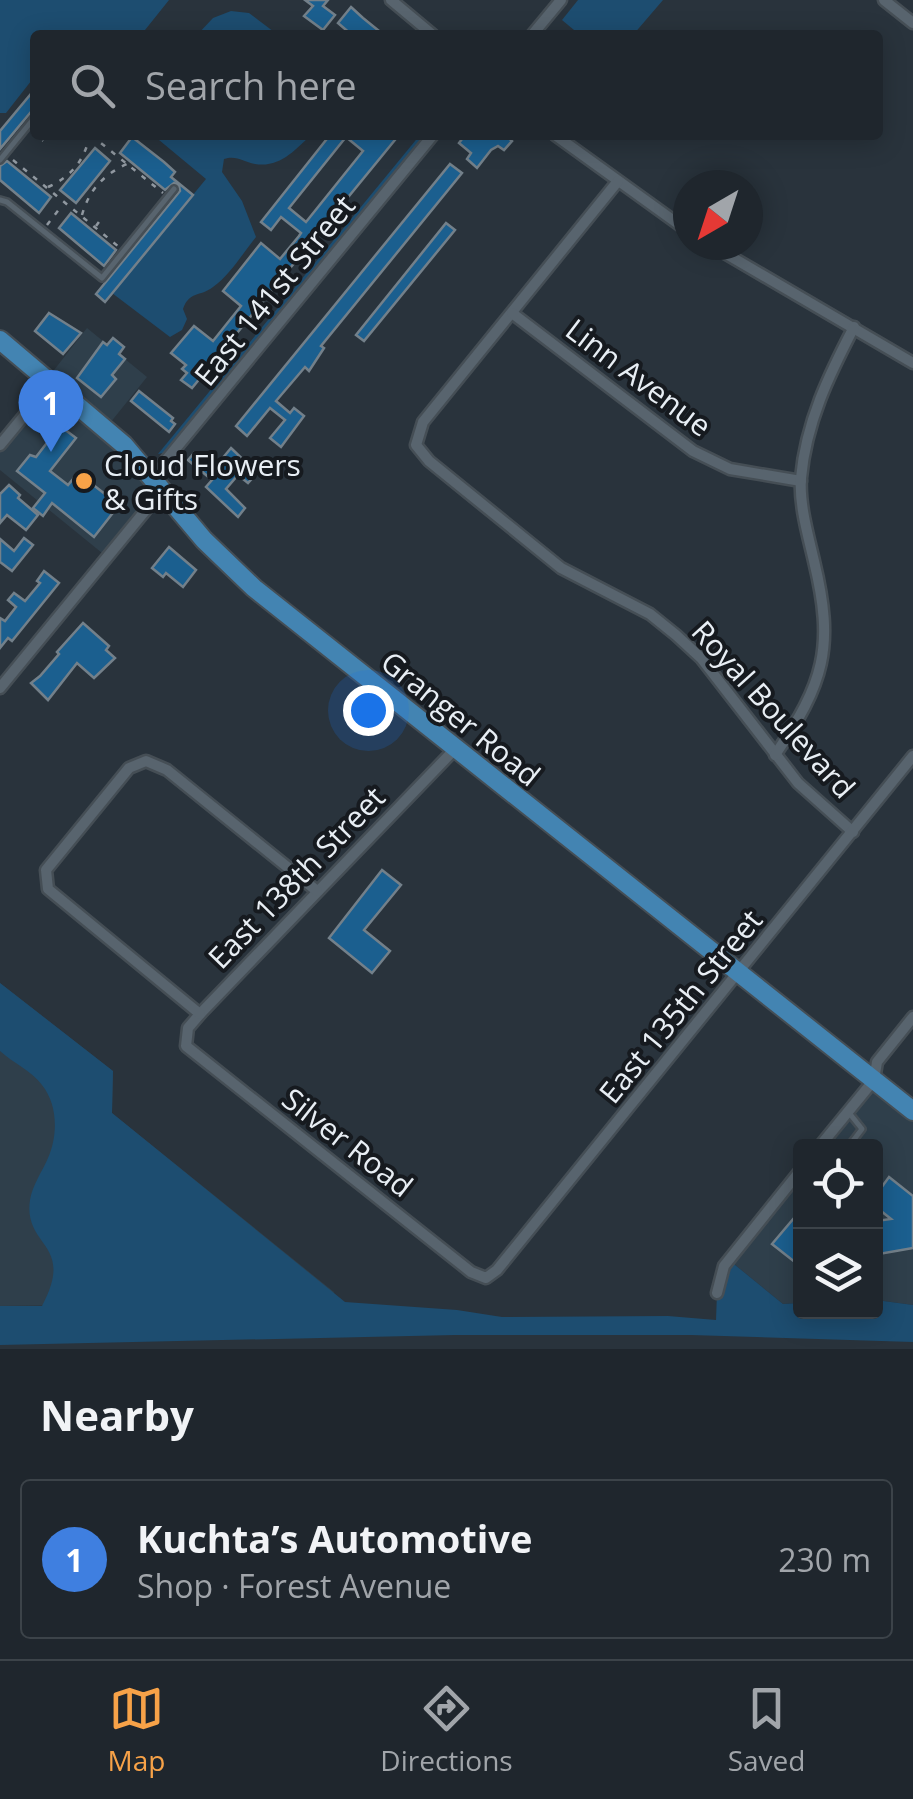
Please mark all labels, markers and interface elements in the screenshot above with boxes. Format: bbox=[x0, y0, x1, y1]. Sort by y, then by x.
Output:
search box bbox=[30, 30, 883, 140]
icon: search bbox=[65, 58, 120, 113]
text: Search here bbox=[145, 59, 357, 111]
north arrow bbox=[673, 170, 763, 260]
street label: East 141st Street bbox=[184, 186, 364, 394]
street label: Linn Avenue bbox=[558, 309, 720, 445]
pin: 1 bbox=[18, 370, 84, 452]
place label: Cloud Flowers & Gifts bbox=[104, 444, 301, 519]
marker: Cloud Flowers & Gifts bbox=[73, 470, 95, 492]
street label: Royal Boulevard bbox=[683, 611, 865, 807]
street label: Granger Road bbox=[373, 641, 549, 795]
your location bbox=[343, 685, 394, 736]
street label: East 138th Street bbox=[198, 777, 394, 977]
street label: East 135th Street bbox=[589, 901, 771, 1111]
street label: Silver Road bbox=[274, 1078, 422, 1206]
map controls bbox=[793, 1139, 883, 1319]
button: locate bbox=[793, 1139, 883, 1229]
button: layers bbox=[793, 1229, 883, 1319]
text: Nearby bbox=[40, 1386, 194, 1443]
text: Kuchta’s Automotive bbox=[137, 1512, 532, 1564]
text: 1 bbox=[65, 1538, 84, 1581]
text: 230 m bbox=[778, 1538, 871, 1581]
text: Shop · Forest Avenue bbox=[137, 1564, 451, 1607]
tab: Map bbox=[107, 1681, 165, 1779]
tab: Directions bbox=[380, 1681, 513, 1779]
tab: Saved bbox=[728, 1681, 805, 1779]

